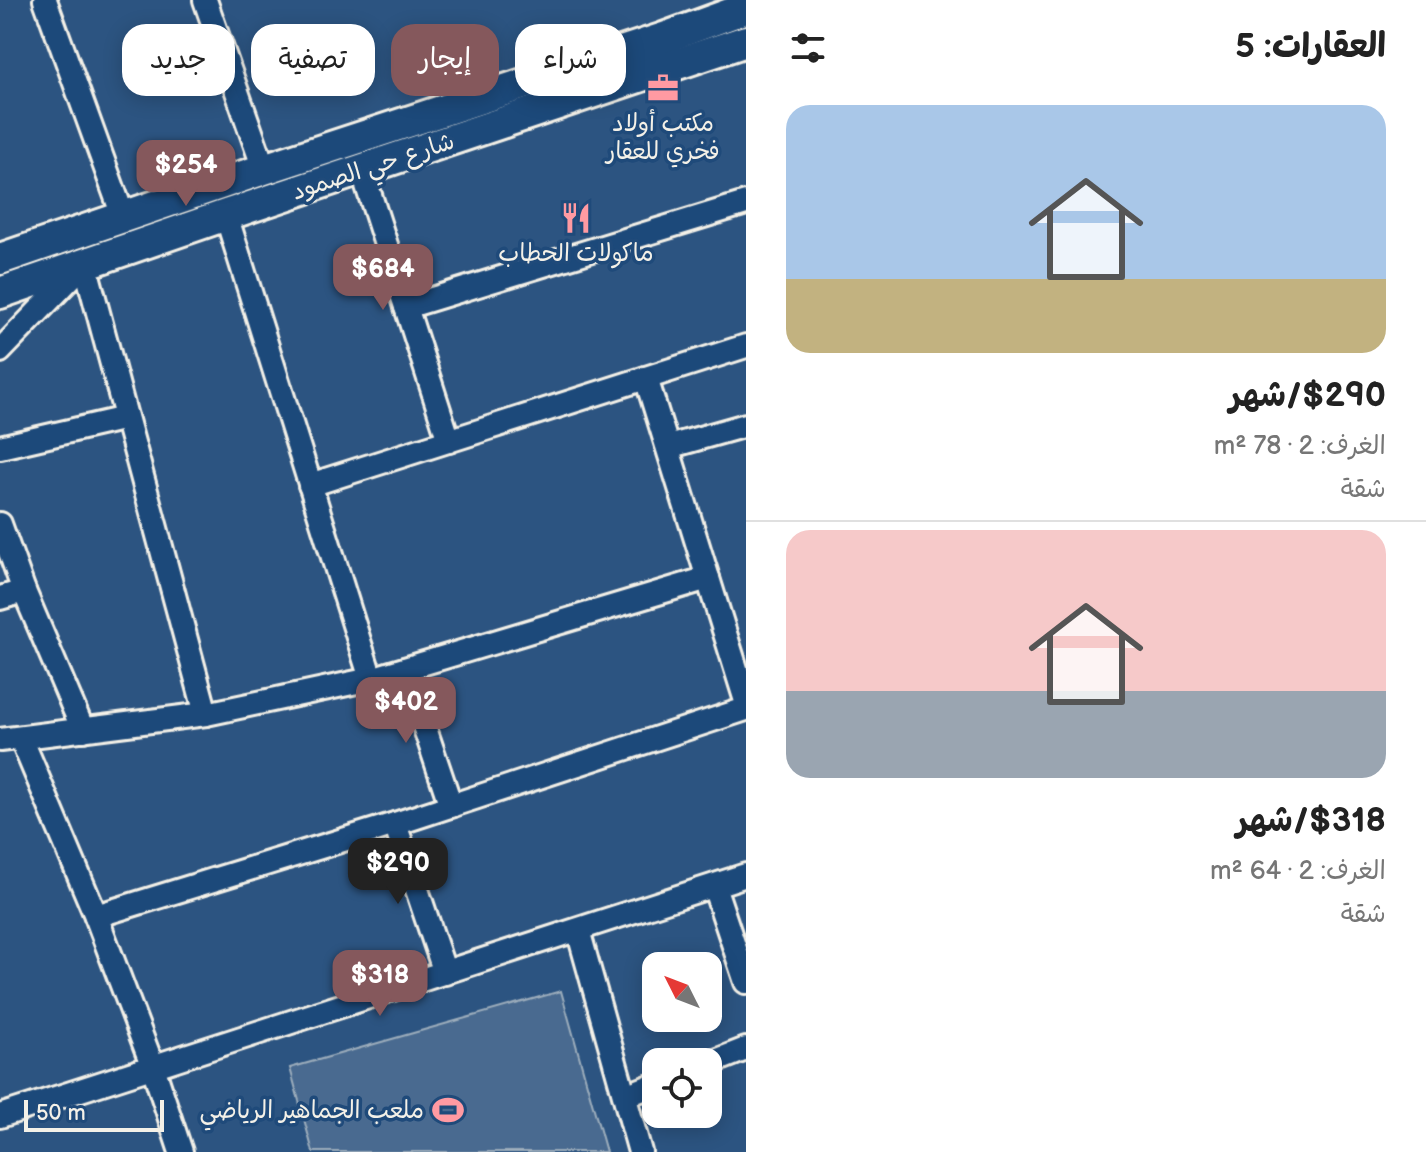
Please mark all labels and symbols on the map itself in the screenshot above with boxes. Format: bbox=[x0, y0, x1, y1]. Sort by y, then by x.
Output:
office icon: مكتب أولاد فخري للعقار bbox=[646, 71, 680, 105]
place label: مكتب أولاد فخري للعقار bbox=[604, 108, 720, 168]
street label: شارع حي الصمود bbox=[288, 127, 460, 212]
pin: $254 bbox=[139, 140, 233, 208]
restaurant icon: ماكولات الحطاب bbox=[559, 201, 593, 235]
place label: ماكولات الحطاب bbox=[498, 239, 654, 269]
pin: $684 bbox=[336, 244, 430, 312]
pin: $402 bbox=[359, 677, 453, 745]
pin: $290 bbox=[351, 838, 445, 906]
pin: $318 bbox=[333, 950, 427, 1018]
north arrow bbox=[642, 952, 722, 1032]
sports icon: ملعب الجماهير الرياضي bbox=[431, 1093, 465, 1127]
scale bar bbox=[24, 1096, 164, 1132]
place label: ملعب الجماهير الرياضي bbox=[200, 1096, 424, 1131]

